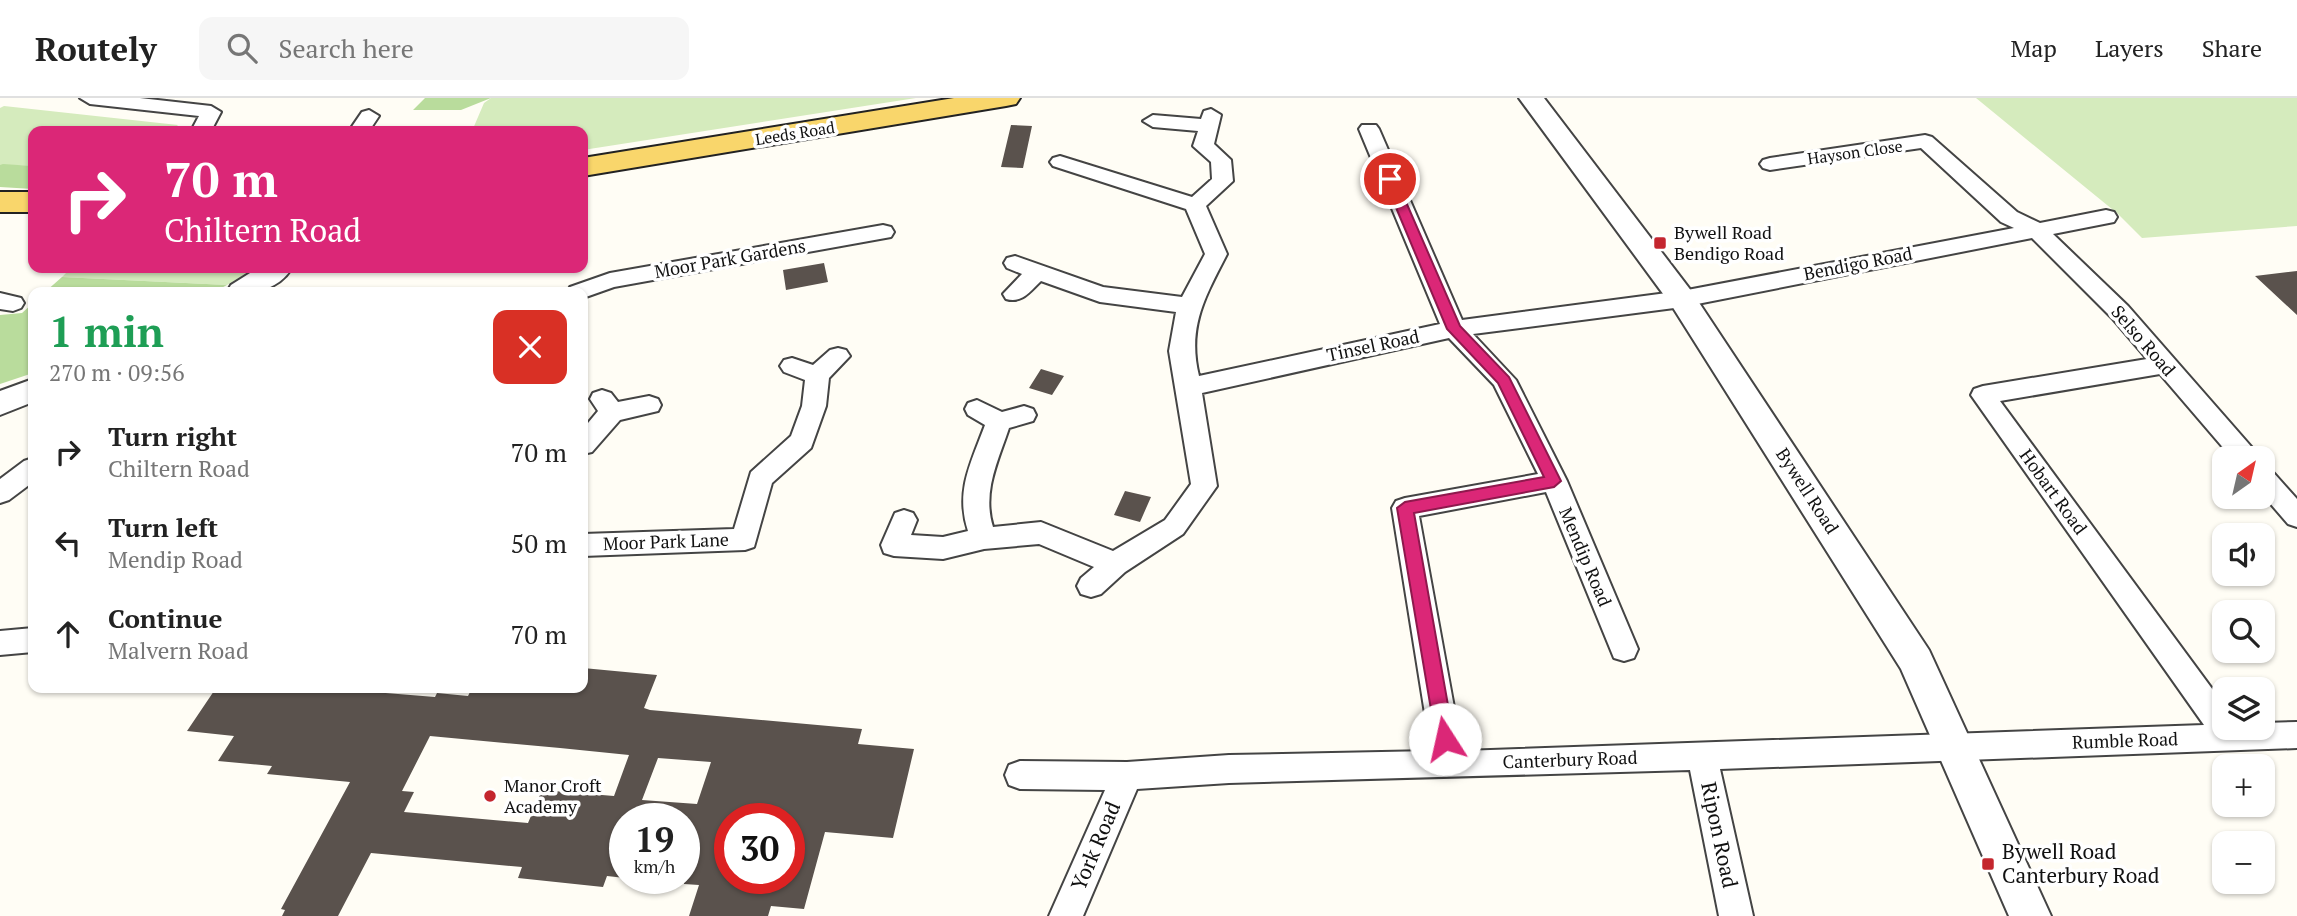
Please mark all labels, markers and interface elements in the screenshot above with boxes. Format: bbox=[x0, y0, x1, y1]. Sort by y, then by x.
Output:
search box bbox=[199, 17, 689, 80]
text: Routely bbox=[35, 27, 157, 70]
icon: search bbox=[223, 29, 261, 67]
text: Search here bbox=[279, 31, 414, 65]
text: Map bbox=[2010, 32, 2057, 64]
text: Layers bbox=[2095, 32, 2164, 64]
text: Share bbox=[2202, 32, 2262, 64]
street label: Leeds Road bbox=[754, 116, 836, 150]
street label: Hayson Close bbox=[1806, 134, 1904, 170]
text: 70 m bbox=[164, 146, 278, 211]
pin bbox=[1360, 149, 1420, 209]
icon: right bbox=[49, 154, 140, 245]
icon: arrive bbox=[1371, 160, 1409, 198]
text: Chiltern Road bbox=[164, 209, 361, 251]
place label: Bywell Road Bendigo Road bbox=[1674, 220, 1784, 265]
street label: Moor Park Gardens bbox=[652, 233, 807, 283]
marker: Bywell Road Bendigo Road bbox=[1652, 235, 1668, 251]
street label: Bendigo Road bbox=[1801, 241, 1914, 285]
street label: Selso Road bbox=[2106, 300, 2181, 381]
text: 1 min bbox=[49, 303, 164, 359]
button: close bbox=[493, 310, 567, 384]
street label: Tinsel Road bbox=[1324, 324, 1421, 367]
text: 270 m · 09:56 bbox=[49, 357, 184, 388]
text: Turn right bbox=[108, 419, 237, 453]
icon: right bbox=[49, 433, 87, 471]
text: 70 m bbox=[511, 435, 567, 469]
street label: Bywell Road bbox=[1771, 443, 1845, 538]
street label: Hobart Road bbox=[2015, 444, 2093, 539]
north arrow bbox=[2212, 446, 2275, 509]
map controls bbox=[2212, 446, 2275, 894]
text: Chiltern Road bbox=[108, 453, 250, 484]
street label: Mendip Road bbox=[1554, 503, 1618, 610]
text: Turn left bbox=[108, 510, 218, 544]
button: sound bbox=[2212, 523, 2275, 586]
icon: left bbox=[49, 524, 87, 562]
text: 50 m bbox=[511, 526, 567, 560]
street label: Moor Park Lane bbox=[603, 527, 729, 555]
text: Mendip Road bbox=[108, 544, 243, 575]
button: search bbox=[2212, 600, 2275, 663]
text: Continue bbox=[108, 601, 222, 635]
icon: ahead bbox=[49, 615, 87, 653]
text: 70 m bbox=[511, 617, 567, 651]
text: Malvern Road bbox=[108, 635, 249, 666]
button: layers bbox=[2212, 677, 2275, 740]
position arrow bbox=[1408, 702, 1482, 776]
street label: Rumble Road bbox=[2072, 726, 2178, 754]
street label: Canterbury Road bbox=[1502, 745, 1638, 773]
button: + bbox=[2212, 754, 2275, 817]
place label: Manor Croft Academy bbox=[504, 773, 602, 818]
street label: Ripon Road bbox=[1695, 779, 1745, 891]
marker: Manor Croft Academy bbox=[482, 788, 498, 804]
street label: York Road bbox=[1064, 797, 1126, 894]
speed limit sign: 30 bbox=[714, 803, 805, 894]
text: 19 bbox=[635, 816, 674, 862]
button: − bbox=[2212, 831, 2275, 894]
place label: Bywell Road Canterbury Road bbox=[2002, 837, 2160, 889]
text: km/h bbox=[634, 854, 675, 878]
marker: Bywell Road Canterbury Road bbox=[1980, 856, 1996, 872]

